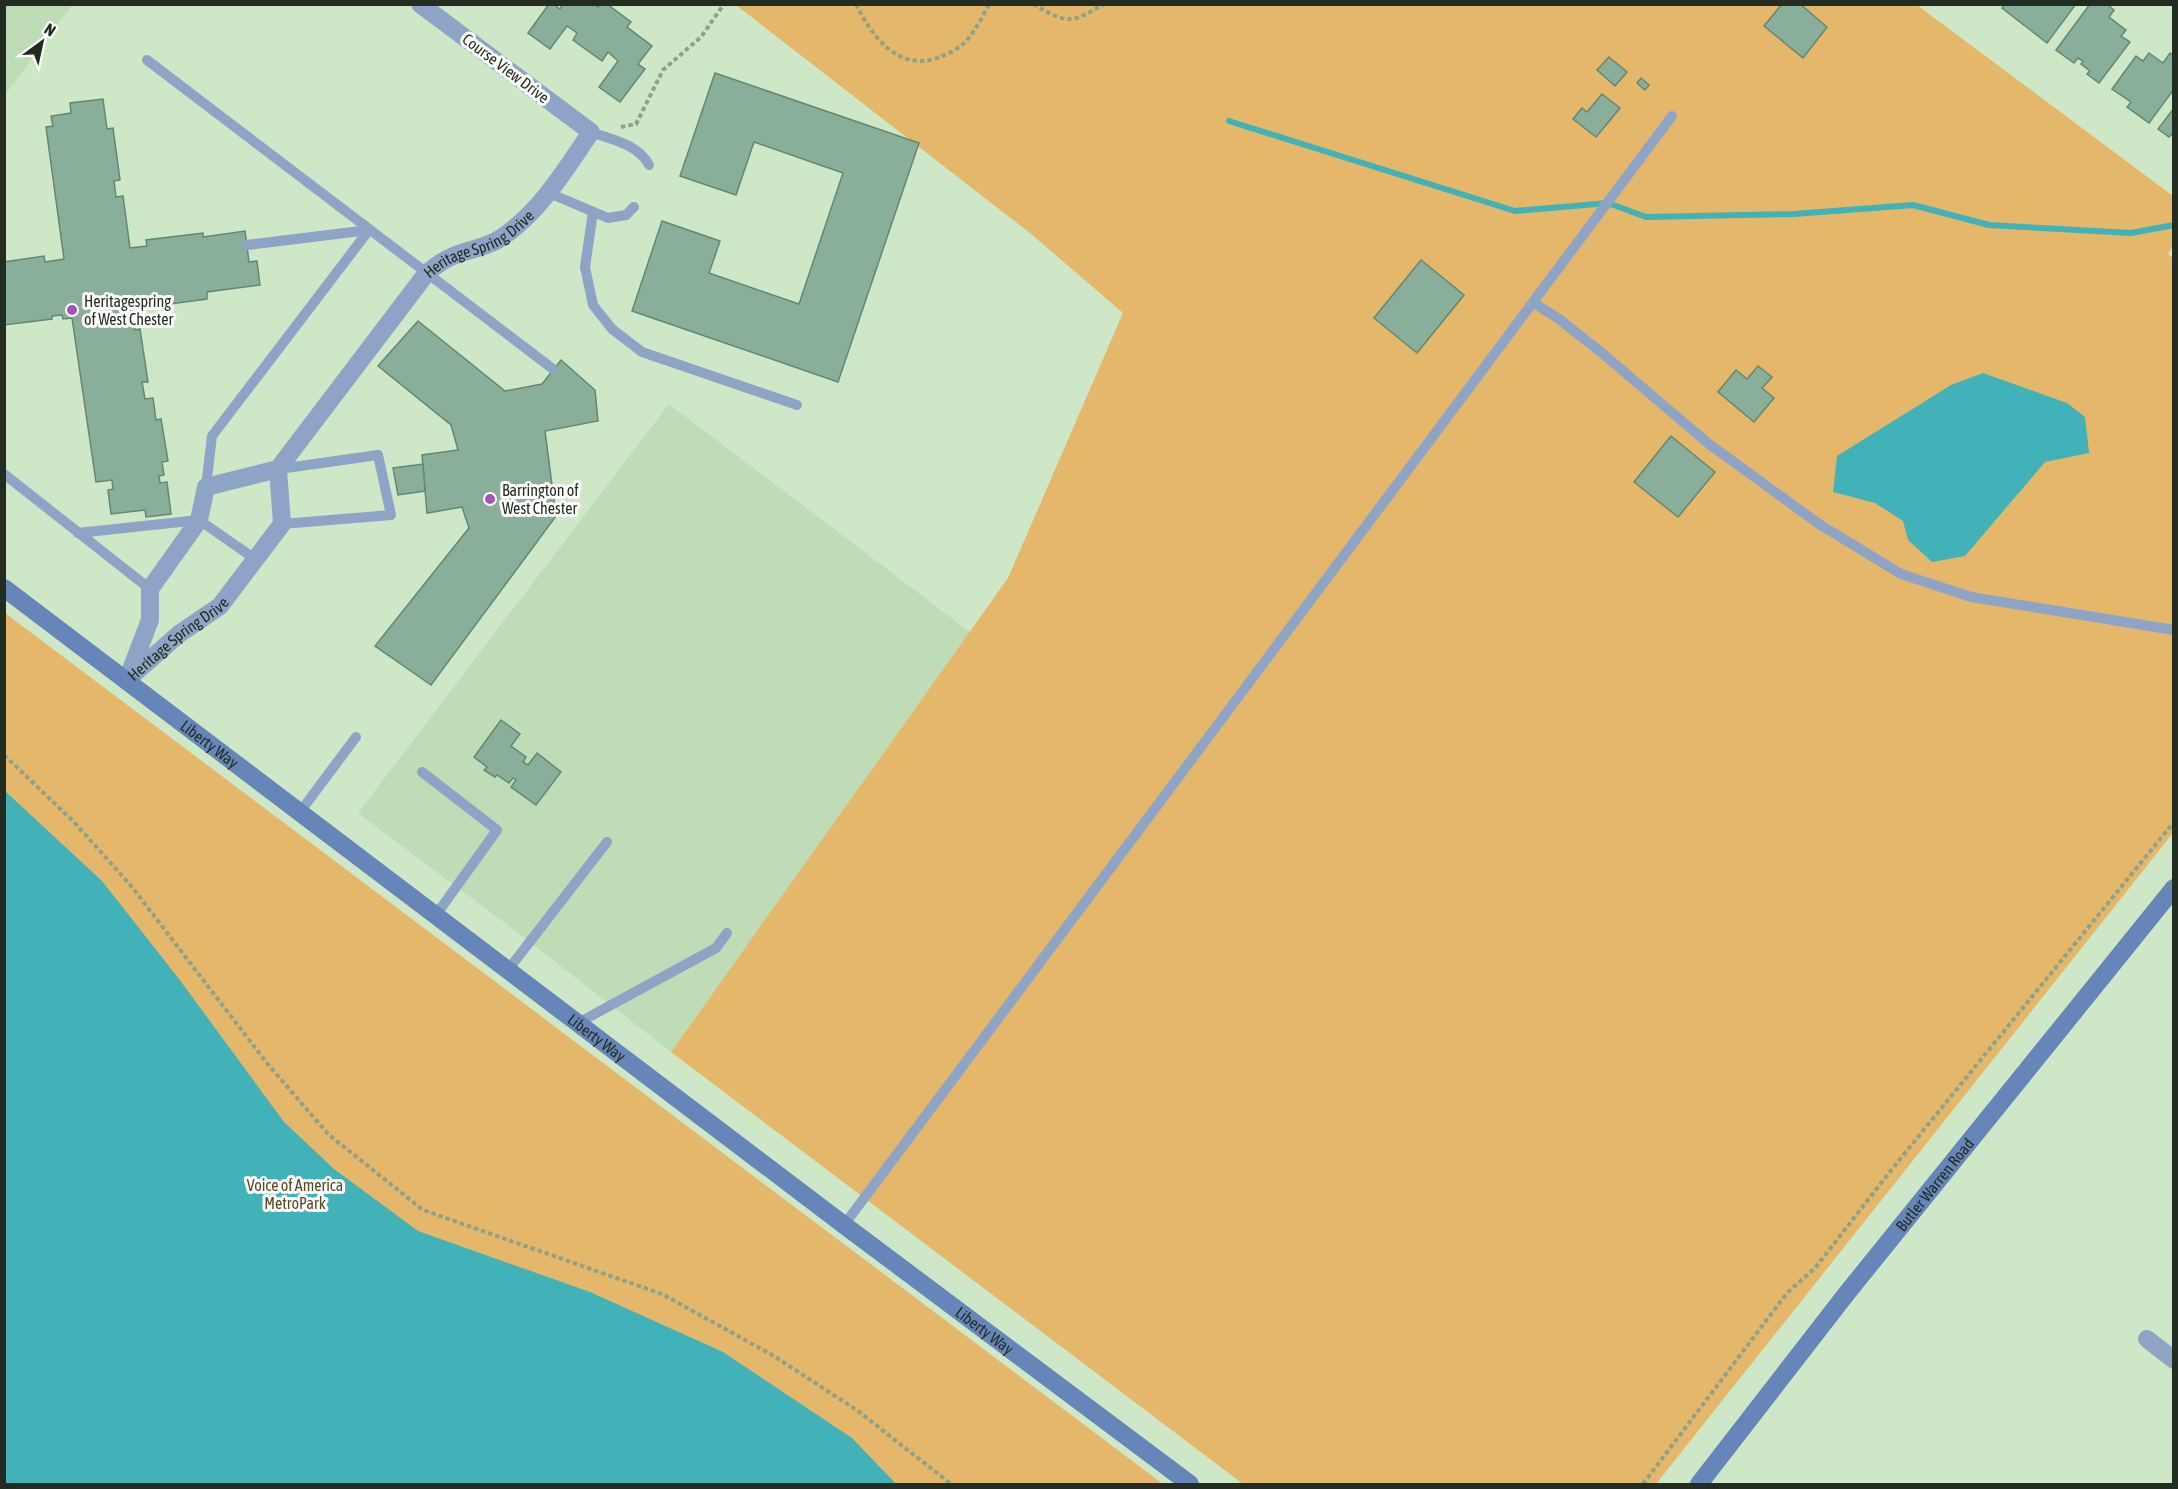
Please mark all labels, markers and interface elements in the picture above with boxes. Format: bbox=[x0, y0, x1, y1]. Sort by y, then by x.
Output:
north arrow bbox=[12, 12, 72, 72]
text: N bbox=[41, 19, 59, 40]
street label: Course View Drive bbox=[459, 30, 553, 106]
street label: Heritage Spring Drive bbox=[420, 206, 537, 281]
place label: Heritagespring of West Chester bbox=[84, 292, 174, 328]
marker: Heritagespring of West Chester bbox=[65, 303, 79, 317]
place label: Barrington of West Chester bbox=[502, 481, 579, 517]
marker: Barrington of West Chester bbox=[483, 492, 497, 506]
street label: Heritage Spring Drive bbox=[124, 594, 232, 684]
street label: Liberty Way bbox=[177, 716, 242, 773]
street label: Liberty Way bbox=[564, 1010, 630, 1066]
street label: Butler Warren Road bbox=[1892, 1135, 1977, 1235]
park label: Voice of America MetroPark bbox=[247, 1176, 343, 1212]
street label: Liberty Way bbox=[952, 1303, 1018, 1359]

